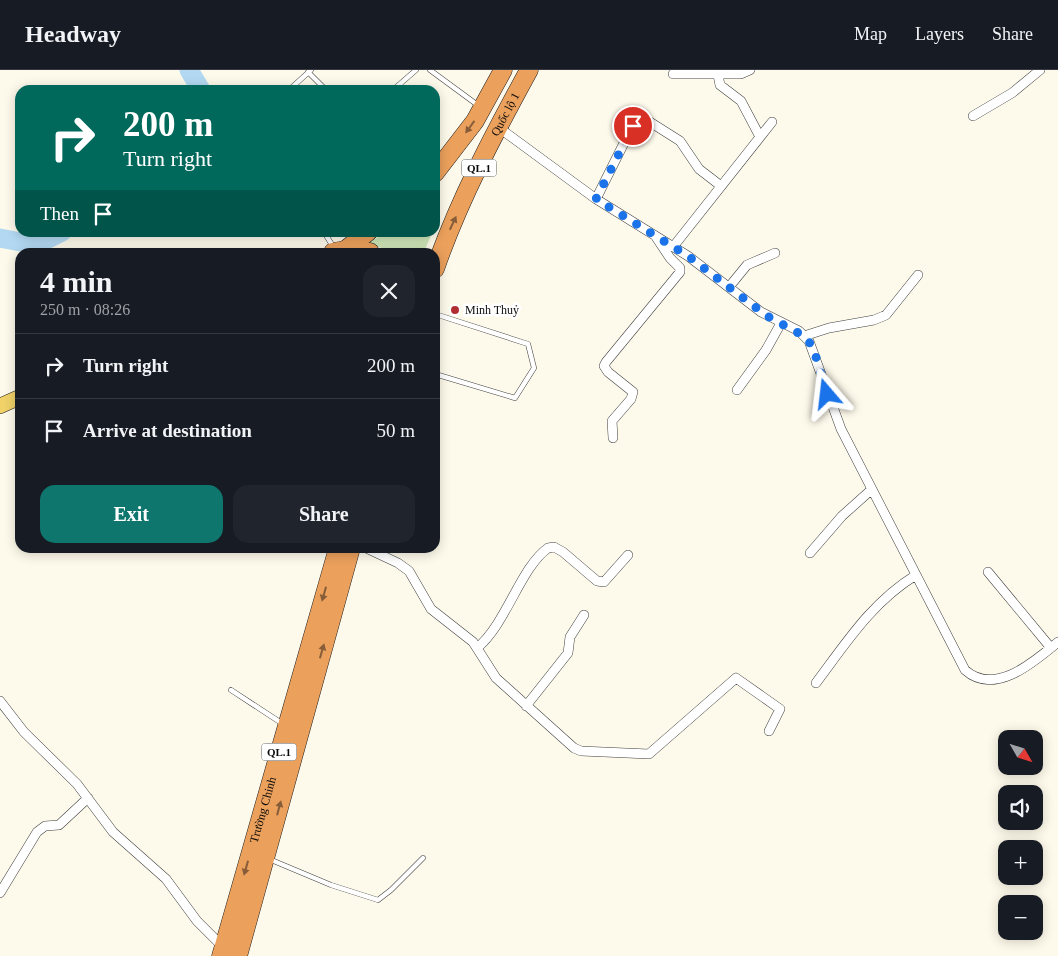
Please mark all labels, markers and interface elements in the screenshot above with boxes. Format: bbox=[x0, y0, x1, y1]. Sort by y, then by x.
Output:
text: Headway bbox=[25, 21, 121, 47]
text: Map bbox=[854, 24, 887, 44]
text: Layers bbox=[915, 24, 964, 44]
text: Share bbox=[992, 24, 1033, 44]
street label: Quốc lộ 1 bbox=[488, 90, 522, 138]
icon: right bbox=[40, 105, 105, 170]
text: 200 m bbox=[123, 105, 213, 144]
pin bbox=[612, 105, 654, 147]
icon: arrive bbox=[619, 112, 647, 140]
one-way arrow bbox=[465, 120, 475, 134]
text: Turn right bbox=[123, 146, 212, 171]
road number: QL.1 bbox=[462, 160, 496, 176]
icon: arrive bbox=[89, 200, 117, 228]
text: Then bbox=[40, 203, 79, 224]
one-way arrow bbox=[449, 216, 458, 231]
text: 4 min bbox=[40, 265, 113, 298]
button: close bbox=[363, 265, 415, 317]
text: 250 m · 08:26 bbox=[40, 301, 130, 318]
place label: Minh Thuỷ bbox=[465, 303, 519, 317]
marker: Minh Thuỷ bbox=[449, 304, 461, 316]
icon: right bbox=[40, 352, 68, 380]
text: Turn right bbox=[83, 355, 168, 376]
text: 200 m bbox=[367, 355, 415, 376]
position arrow bbox=[800, 367, 852, 419]
icon: arrive bbox=[40, 417, 68, 445]
text: Arrive at destination bbox=[83, 420, 252, 441]
text: 50 m bbox=[376, 420, 415, 441]
button: Exit bbox=[40, 485, 223, 543]
button: Share bbox=[233, 485, 415, 543]
one-way arrow bbox=[320, 587, 328, 602]
one-way arrow bbox=[319, 644, 327, 659]
north arrow bbox=[998, 730, 1042, 775]
map controls bbox=[998, 730, 1043, 940]
road number: QL.1 bbox=[262, 744, 296, 760]
street label: Trường Chinh bbox=[247, 775, 279, 845]
button: sound bbox=[998, 785, 1043, 830]
one-way arrow bbox=[275, 800, 283, 815]
button: + bbox=[998, 840, 1043, 885]
one-way arrow bbox=[242, 861, 250, 876]
button: − bbox=[998, 895, 1043, 940]

